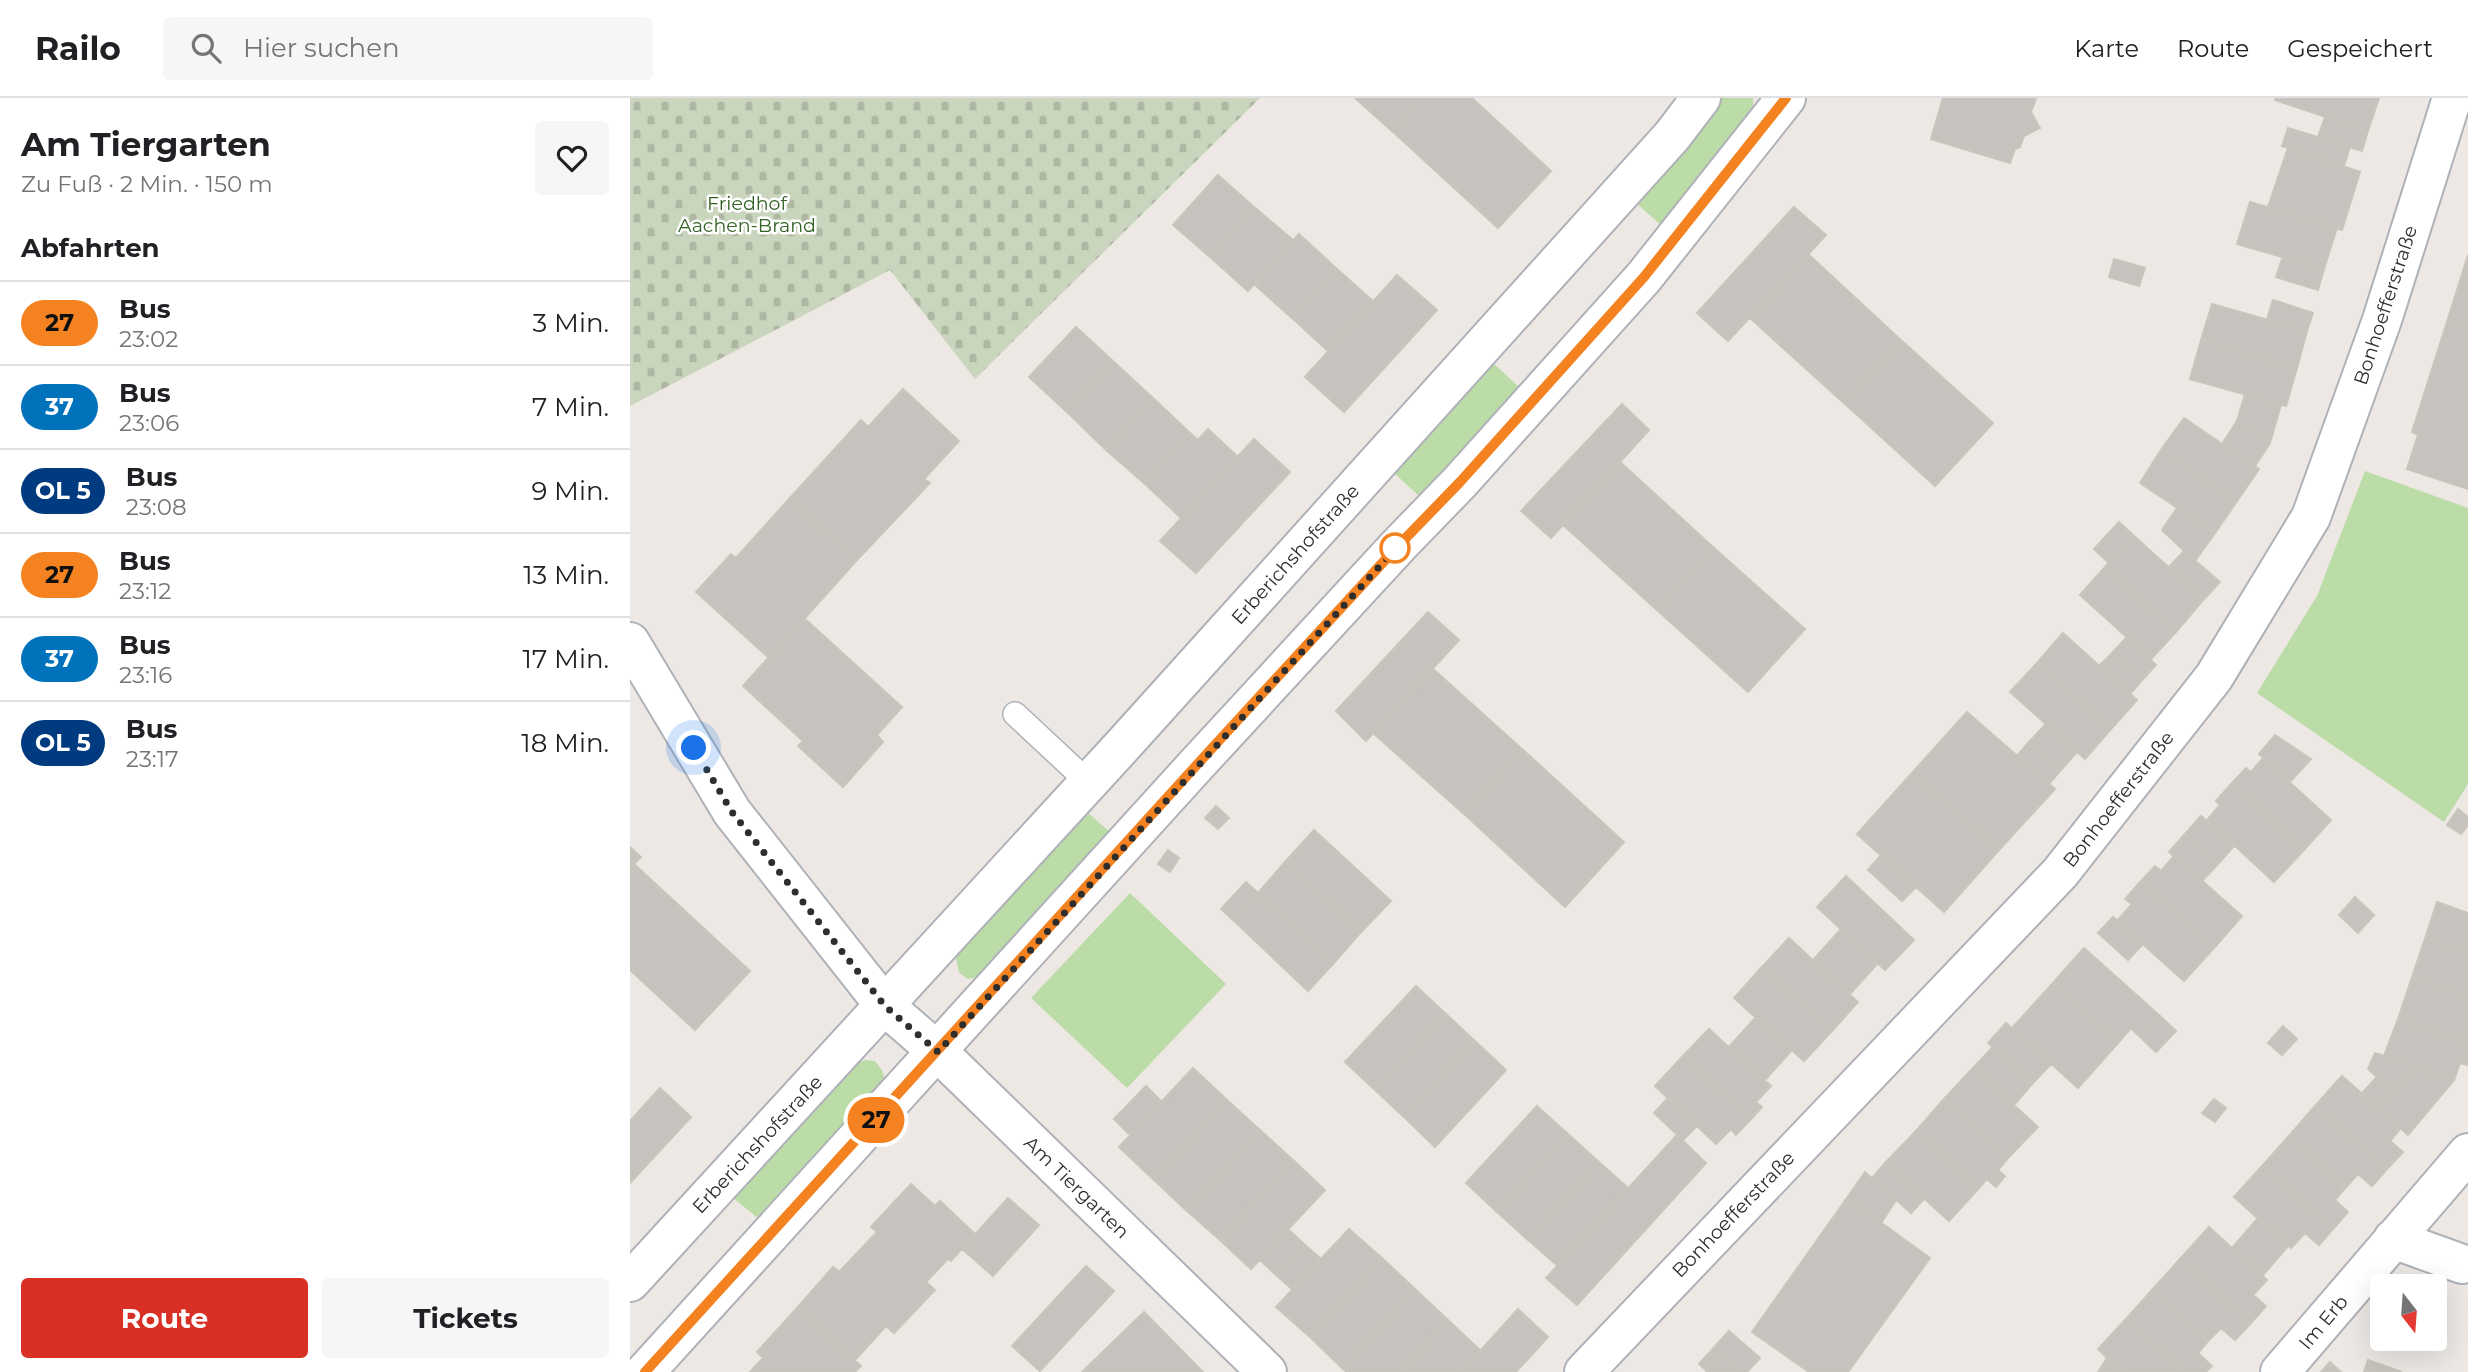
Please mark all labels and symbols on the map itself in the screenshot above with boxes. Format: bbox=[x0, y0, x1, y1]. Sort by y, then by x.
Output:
park label: Friedhof Aachen-Brand bbox=[678, 192, 816, 237]
street label: Bonhoefferstraße bbox=[2349, 222, 2422, 388]
street label: Erberichshofstraße bbox=[1227, 480, 1364, 629]
unlabelled marker bbox=[1380, 533, 1410, 563]
street label: Bonhoefferstraße bbox=[2058, 727, 2179, 872]
your location bbox=[676, 730, 711, 765]
street label: Erberichshofstraße bbox=[688, 1071, 827, 1218]
line badge: 27 bbox=[845, 1097, 908, 1143]
street label: Am Tiergarten bbox=[1019, 1131, 1134, 1243]
street label: Bonhoefferstraße bbox=[1667, 1147, 1799, 1282]
north arrow bbox=[2370, 1274, 2446, 1351]
street label: Im Erb bbox=[2294, 1290, 2353, 1354]

